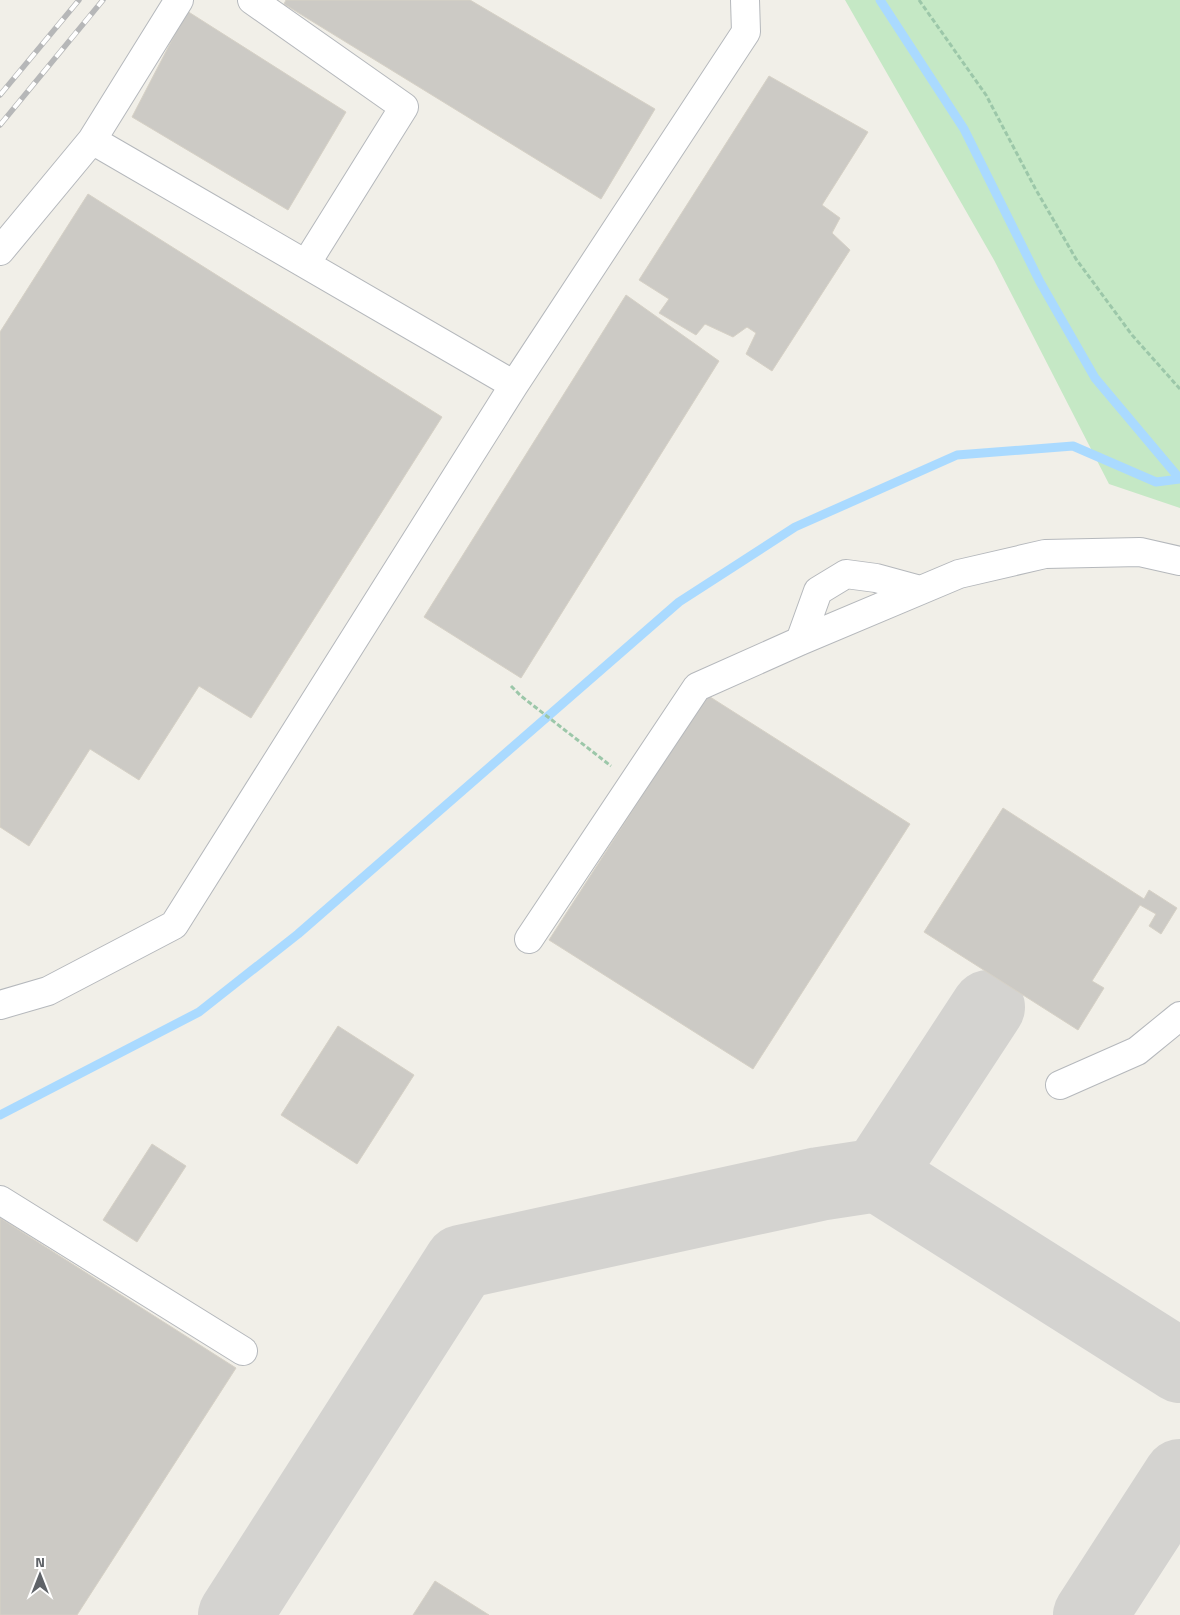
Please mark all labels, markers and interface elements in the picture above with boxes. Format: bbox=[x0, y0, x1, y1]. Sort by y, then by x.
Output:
north arrow bbox=[15, 1550, 65, 1600]
text: N bbox=[35, 1551, 45, 1572]

